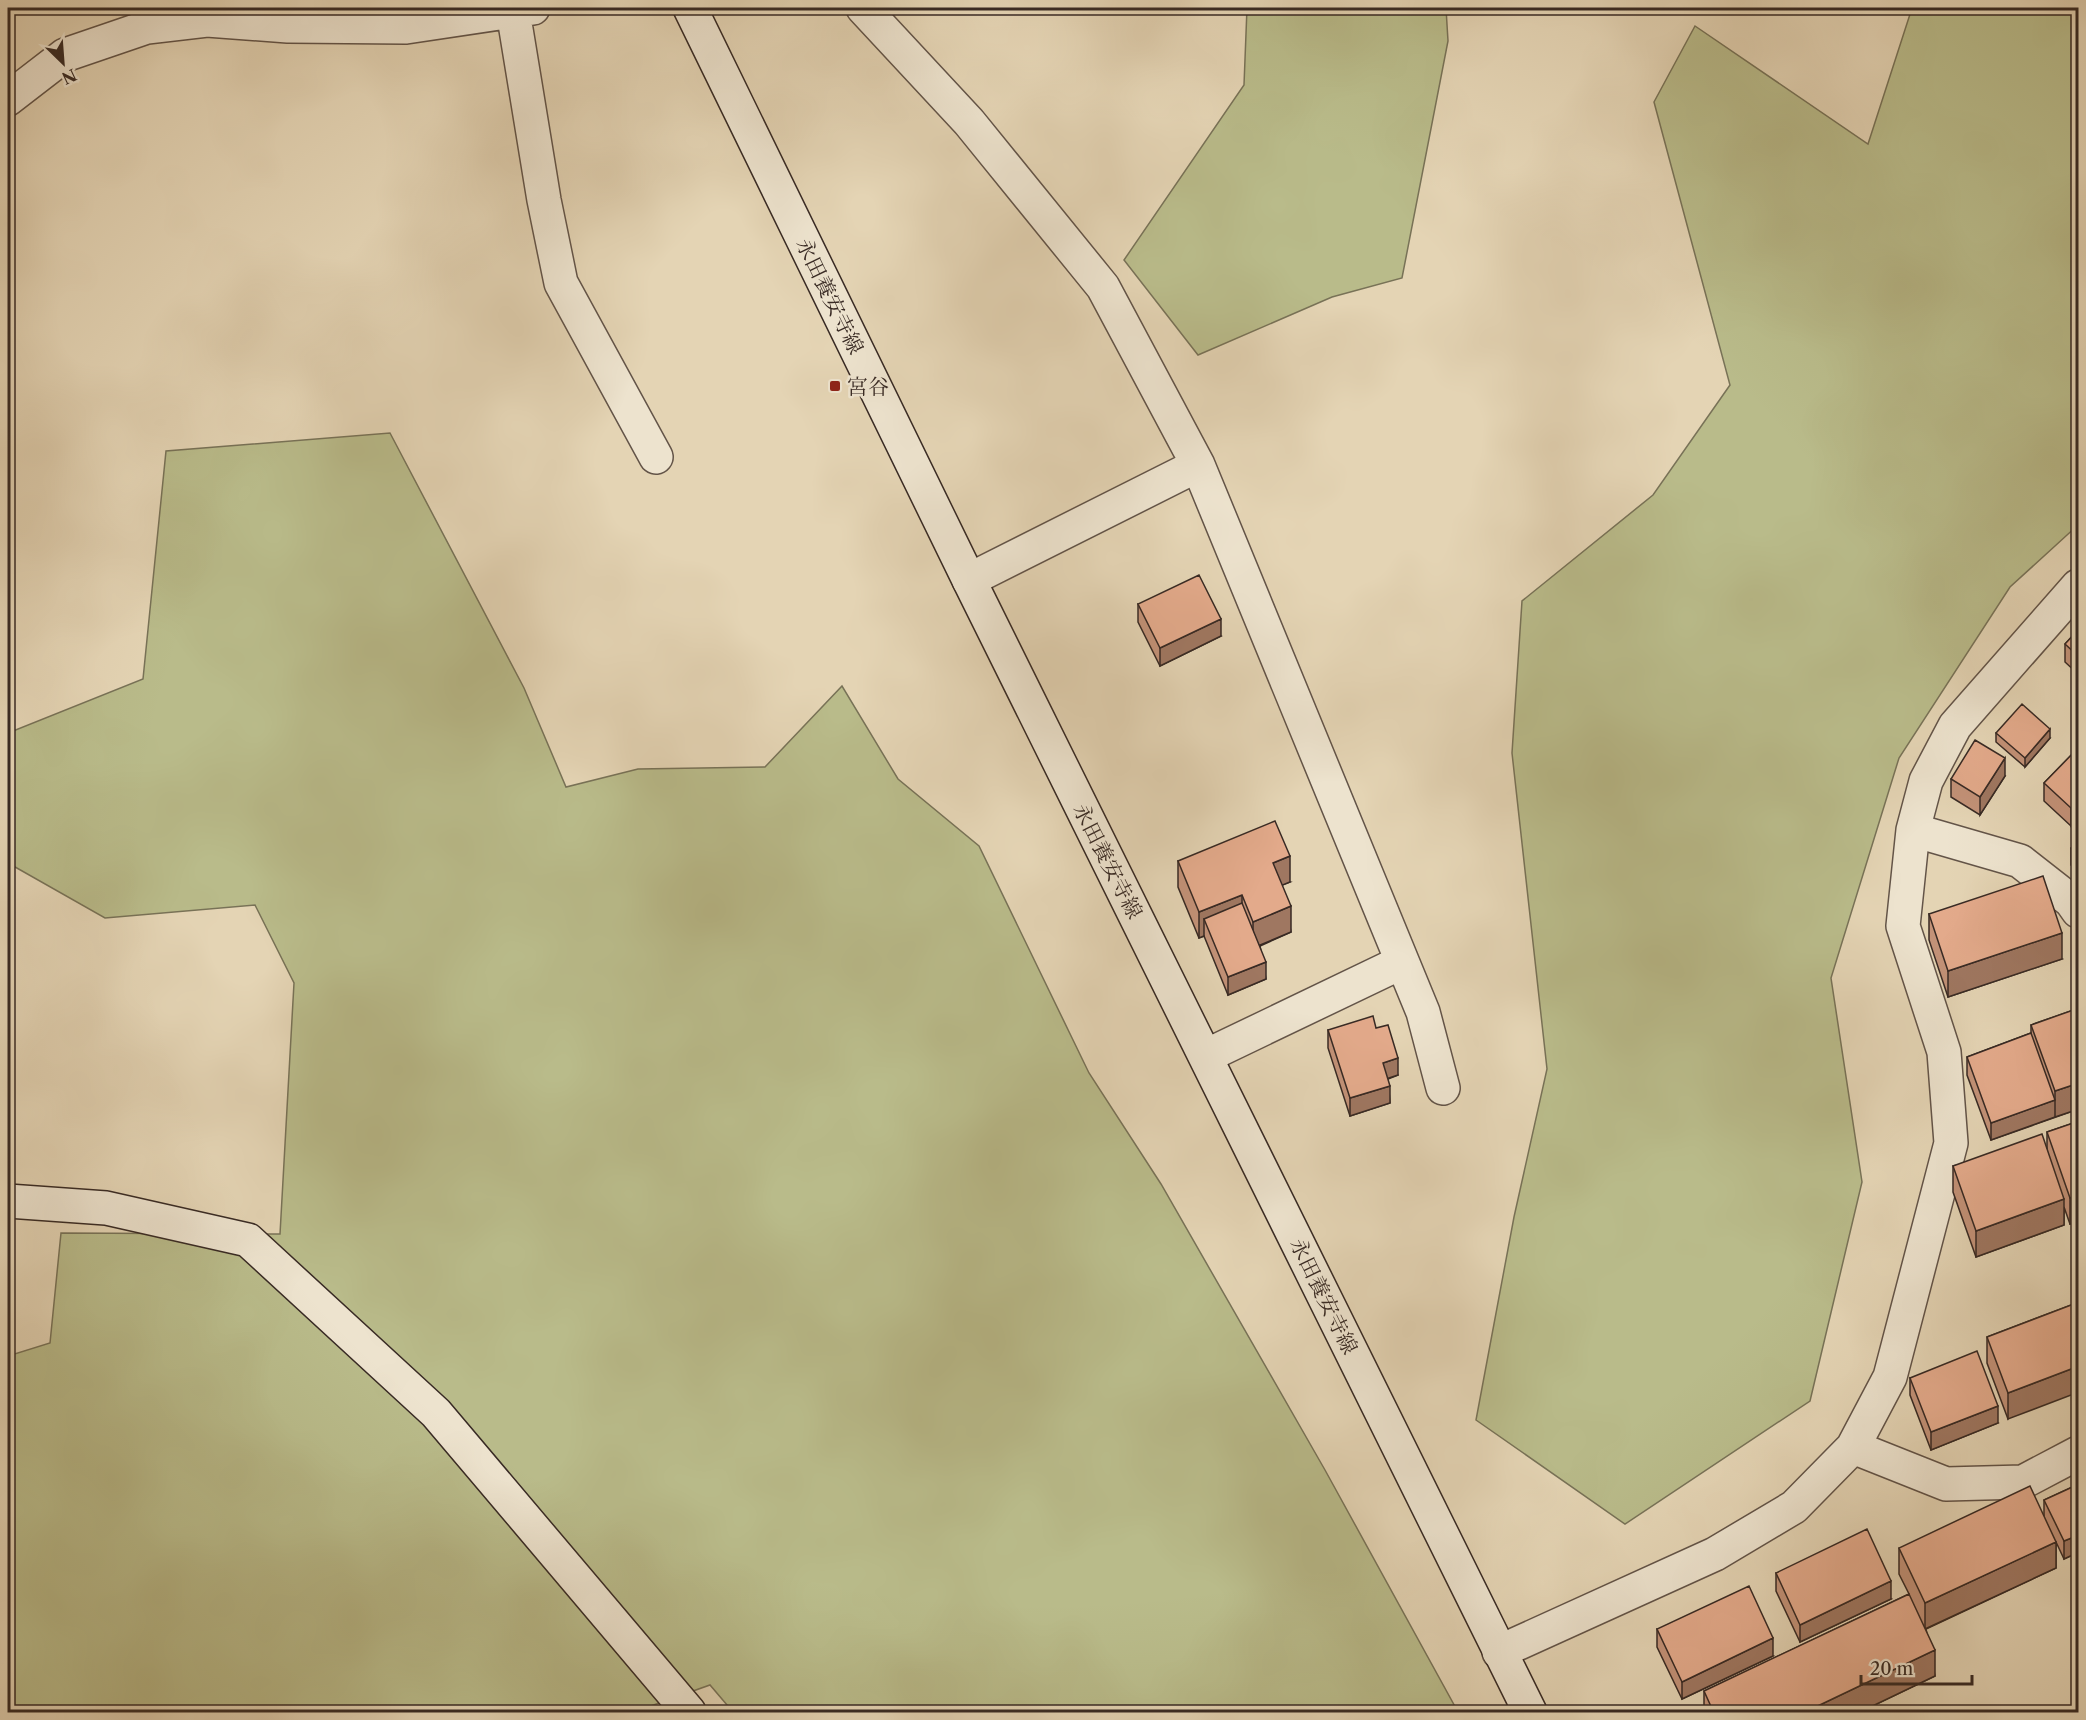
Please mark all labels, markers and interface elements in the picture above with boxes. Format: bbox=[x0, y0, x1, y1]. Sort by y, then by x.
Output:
north arrow bbox=[33, 33, 93, 93]
text: N bbox=[59, 65, 80, 89]
street label: 永田養安寺線 bbox=[791, 234, 869, 358]
place label: 宮谷 bbox=[847, 374, 889, 399]
marker: 宮谷 bbox=[828, 379, 842, 393]
street label: 永田養安寺線 bbox=[1068, 799, 1148, 923]
street label: 永田養安寺線 bbox=[1285, 1234, 1363, 1358]
scale bar bbox=[1861, 1648, 1972, 1686]
text: 20 m bbox=[1870, 1658, 1914, 1680]

